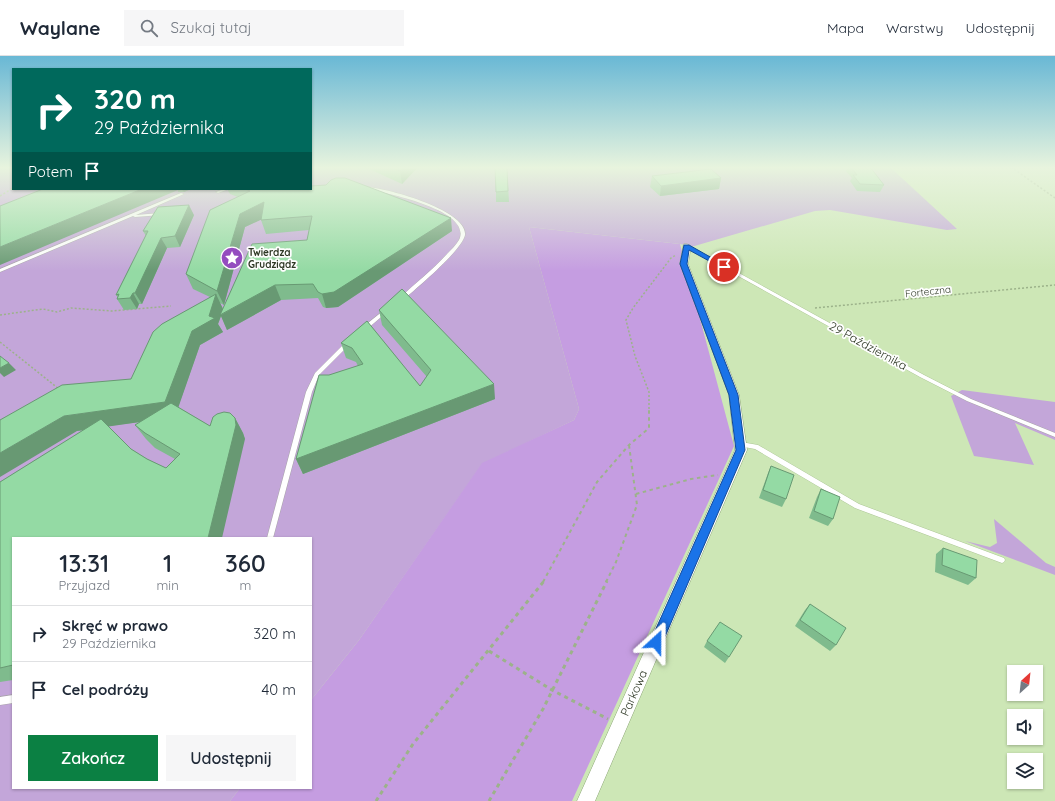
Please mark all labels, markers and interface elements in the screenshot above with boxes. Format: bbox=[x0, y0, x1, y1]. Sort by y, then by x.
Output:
search box bbox=[124, 10, 404, 46]
text: Waylane bbox=[20, 16, 100, 40]
icon: search bbox=[138, 17, 160, 39]
text: Szukaj tutaj bbox=[170, 18, 252, 37]
text: Mapa bbox=[827, 19, 864, 37]
text: Warstwy bbox=[886, 19, 944, 37]
text: Udostępnij bbox=[966, 19, 1035, 37]
text: 320 m bbox=[94, 81, 176, 116]
icon: right bbox=[28, 84, 80, 136]
text: 29 Października bbox=[94, 116, 224, 139]
icon: arrive bbox=[81, 160, 103, 182]
text: Potem bbox=[28, 162, 73, 181]
place icon: Twierdza Grudziądz bbox=[219, 245, 245, 271]
place label: Twierdza Grudziądz bbox=[248, 246, 296, 271]
pin bbox=[707, 250, 741, 284]
icon: arrive bbox=[713, 256, 735, 278]
street label: Forteczna bbox=[904, 283, 952, 300]
street label: 29 Października bbox=[827, 318, 910, 373]
text: 13:31 bbox=[59, 548, 109, 578]
text: 1 bbox=[163, 548, 172, 578]
text: 360 bbox=[225, 548, 266, 578]
text: Przyjazd bbox=[58, 577, 110, 593]
text: min bbox=[157, 577, 179, 593]
text: m bbox=[239, 577, 251, 593]
text: Skręć w prawo bbox=[62, 616, 168, 635]
position arrow bbox=[635, 621, 677, 663]
icon: right bbox=[28, 623, 50, 645]
text: 320 m bbox=[253, 624, 296, 643]
text: 29 Października bbox=[62, 635, 156, 651]
north arrow bbox=[1007, 665, 1043, 701]
map controls bbox=[1007, 665, 1043, 789]
street label: Parkowa bbox=[617, 667, 650, 718]
icon: arrive bbox=[28, 679, 50, 701]
text: Cel podróży bbox=[62, 680, 149, 699]
text: 40 m bbox=[261, 680, 296, 699]
button: sound bbox=[1007, 709, 1043, 745]
button: Zakończ bbox=[28, 735, 158, 781]
button: Udostępnij bbox=[166, 735, 296, 781]
button: layers bbox=[1007, 753, 1043, 789]

